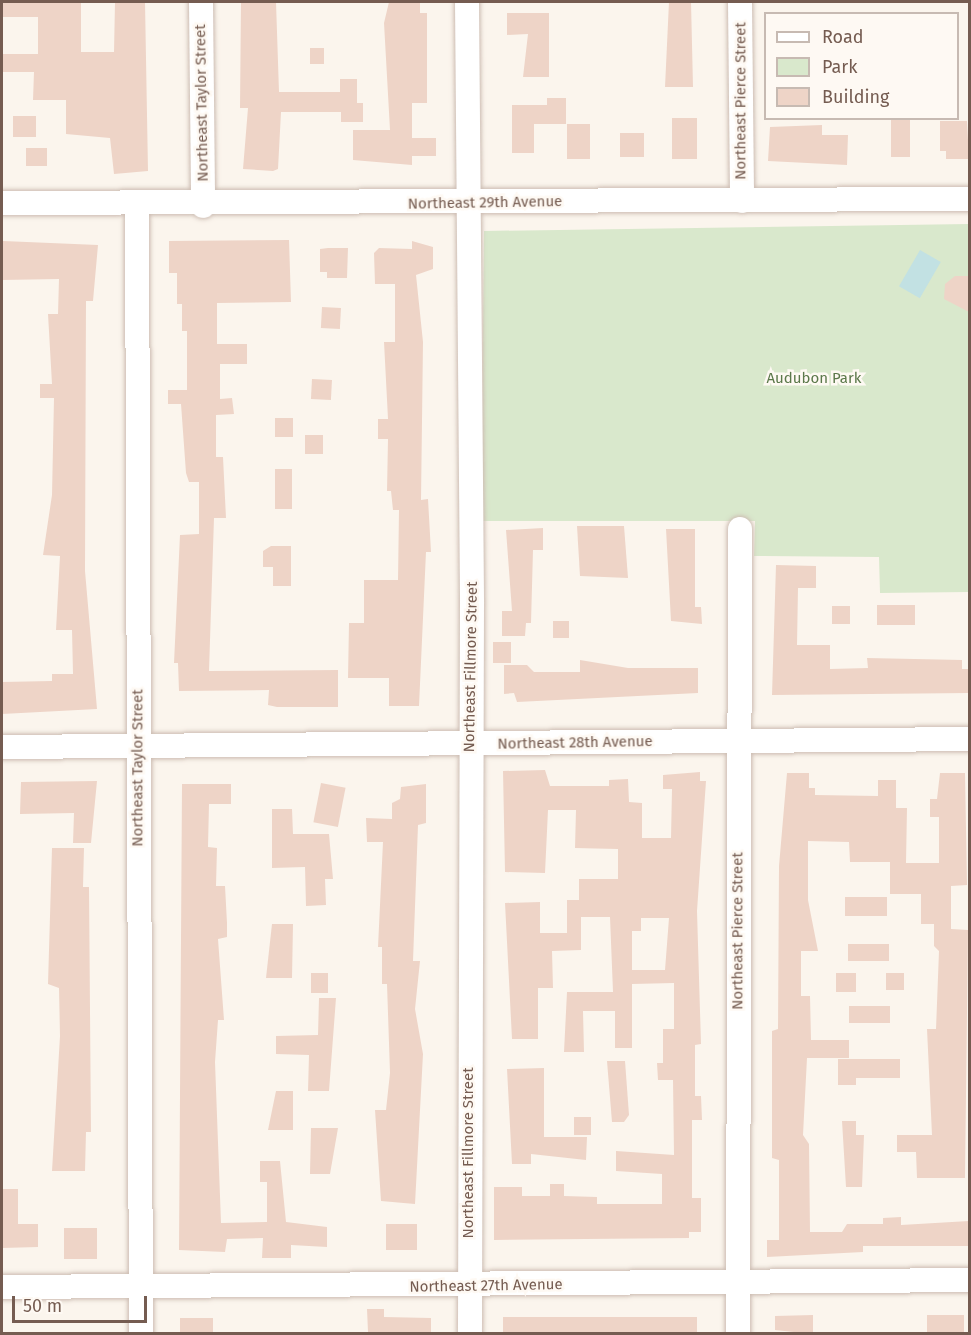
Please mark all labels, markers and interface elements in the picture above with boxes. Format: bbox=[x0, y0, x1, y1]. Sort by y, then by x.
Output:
legend bbox=[764, 12, 959, 120]
street label: Northeast Pierce Street bbox=[732, 22, 750, 180]
street label: Northeast Taylor Street bbox=[192, 24, 212, 182]
text: Road bbox=[822, 26, 864, 48]
text: Park bbox=[822, 56, 857, 78]
text: Building bbox=[822, 86, 889, 108]
street label: Northeast 29th Avenue bbox=[408, 193, 562, 213]
park label: Audubon Park bbox=[767, 370, 861, 388]
street label: Northeast Fillmore Street bbox=[461, 581, 481, 753]
street label: Northeast Taylor Street bbox=[129, 689, 147, 847]
street label: Northeast 28th Avenue bbox=[497, 733, 653, 753]
street label: Northeast Pierce Street bbox=[729, 852, 747, 1010]
street label: Northeast Fillmore Street bbox=[460, 1067, 478, 1239]
street label: Northeast 27th Avenue bbox=[409, 1276, 563, 1296]
scale bar bbox=[15, 1284, 150, 1322]
text: 50 m bbox=[23, 1295, 62, 1317]

